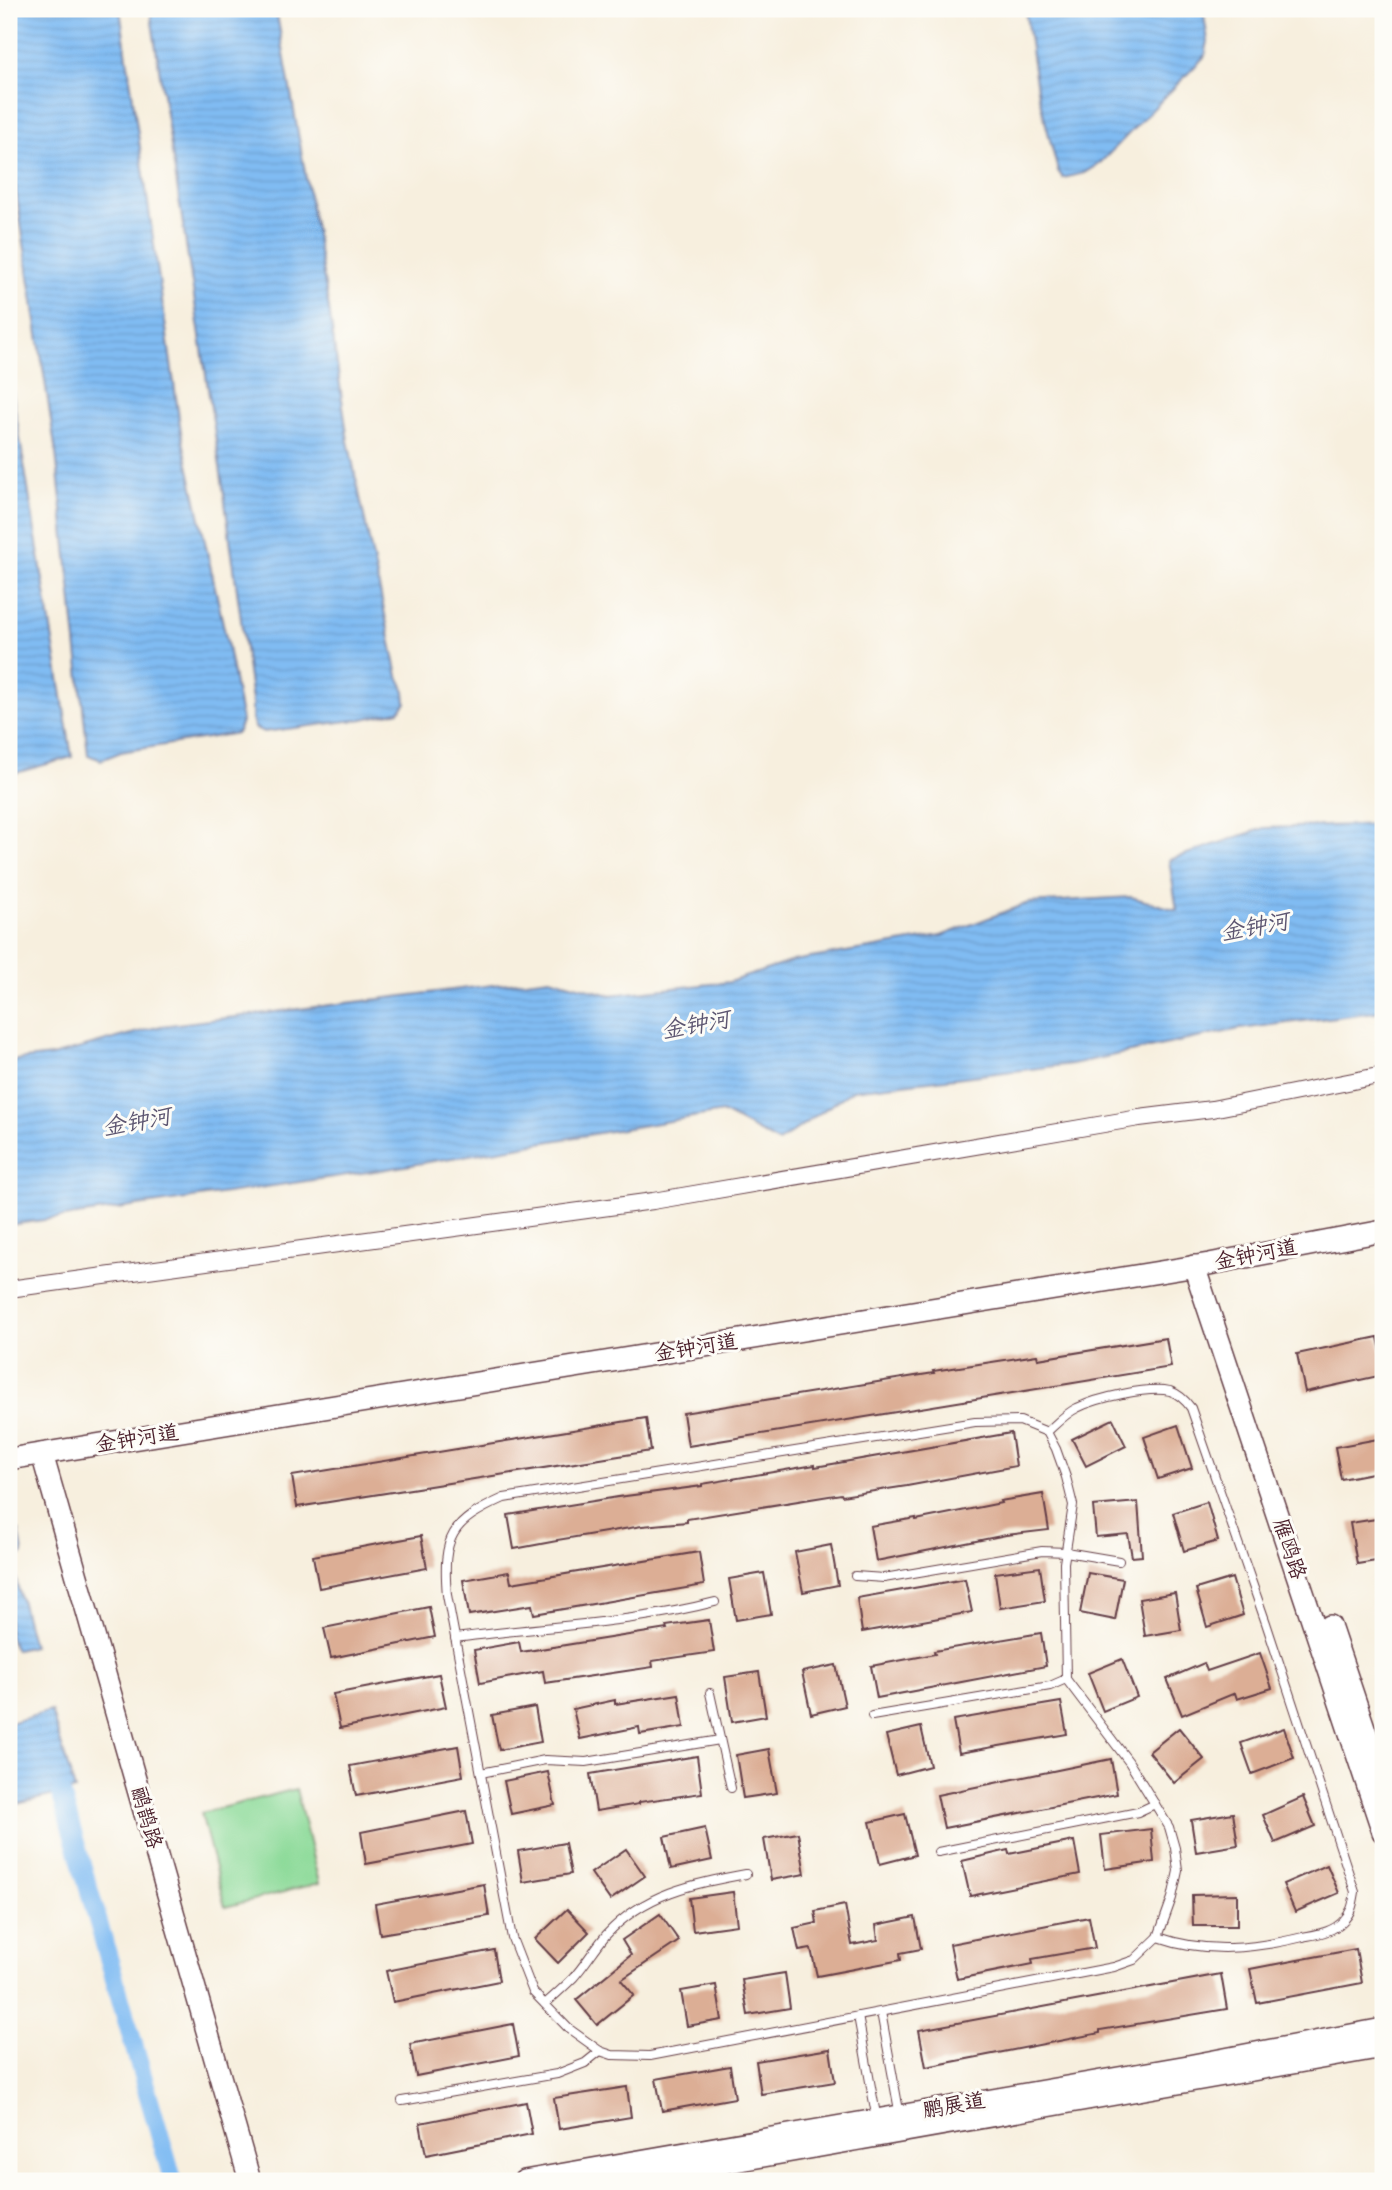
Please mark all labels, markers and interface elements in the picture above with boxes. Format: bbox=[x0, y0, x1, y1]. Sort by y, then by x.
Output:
water label: 金钟河 bbox=[1218, 907, 1296, 949]
water label: 金钟河 bbox=[659, 1005, 737, 1047]
water label: 金钟河 bbox=[100, 1102, 178, 1144]
street label: 金钟河道 bbox=[1212, 1233, 1300, 1277]
street label: 金钟河道 bbox=[652, 1328, 740, 1368]
street label: 金钟河道 bbox=[93, 1419, 181, 1459]
street label: 雁鸥路 bbox=[1266, 1515, 1312, 1583]
street label: 鹂鹊路 bbox=[124, 1784, 168, 1852]
street label: 鹏展道 bbox=[921, 2087, 987, 2125]

